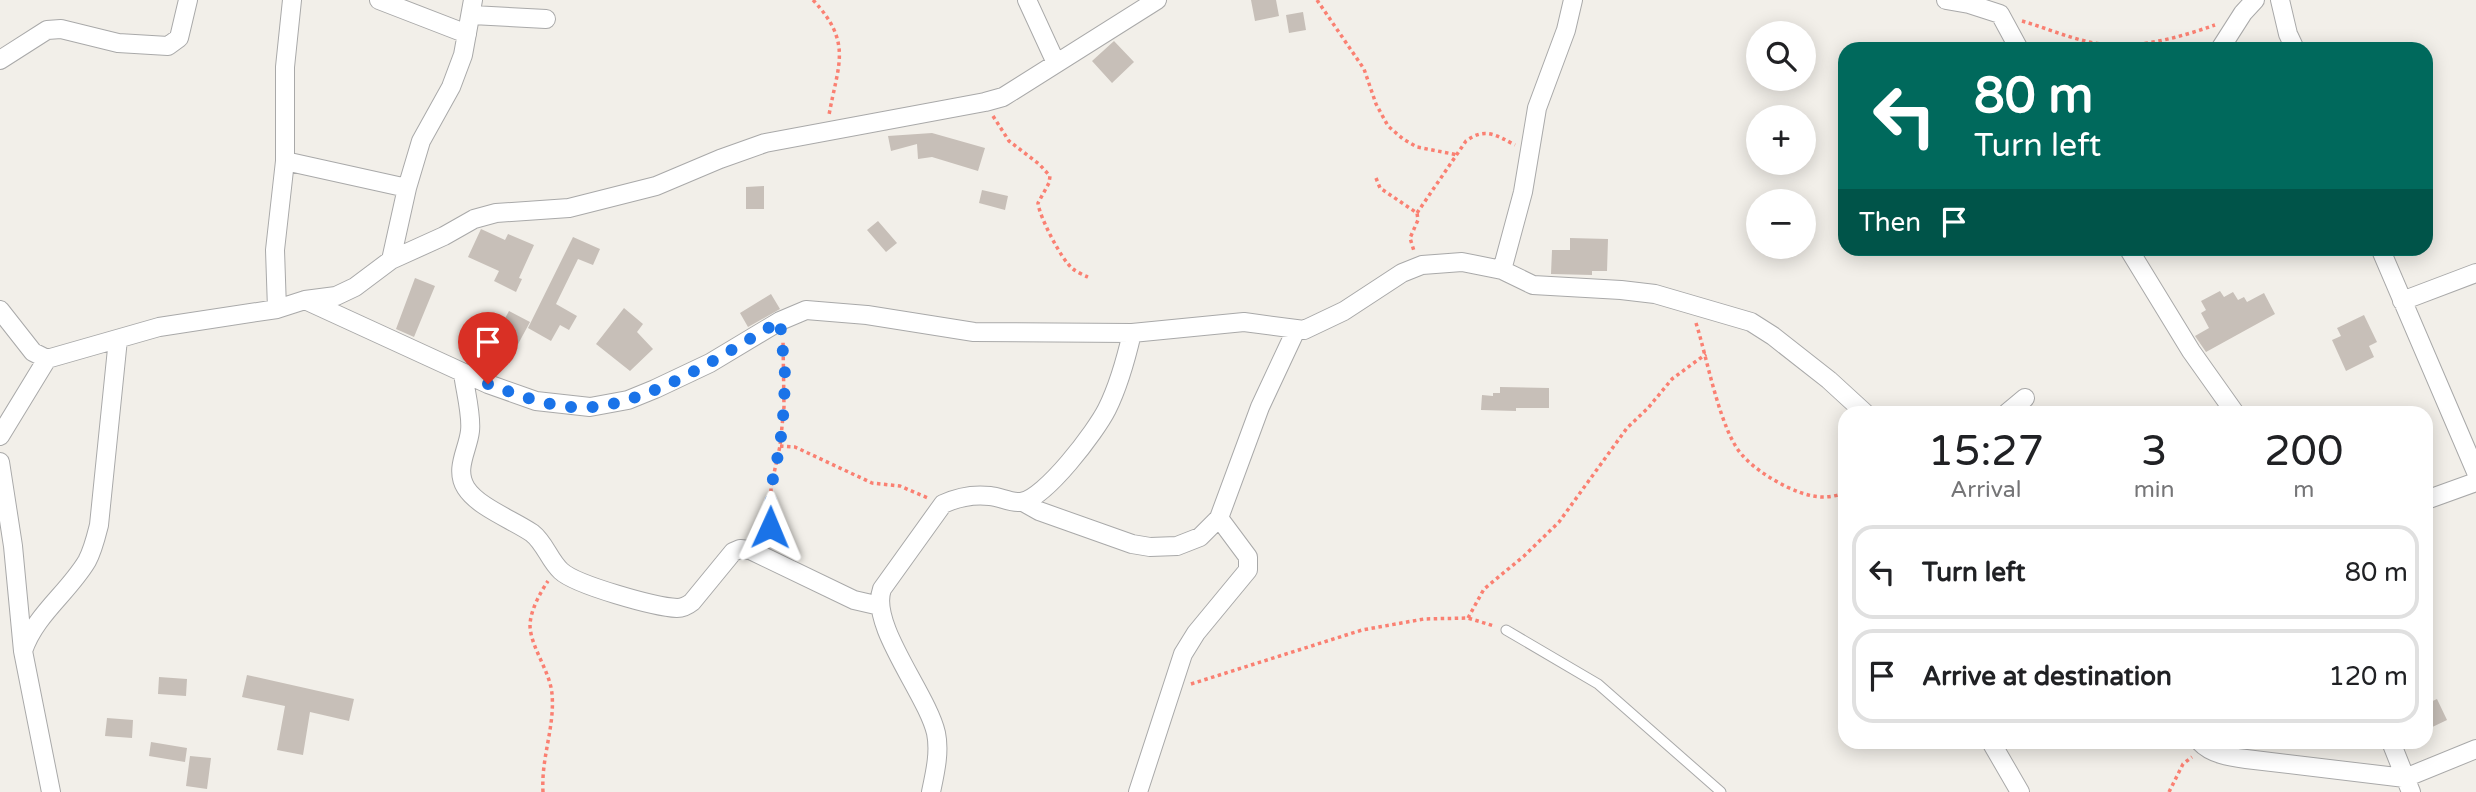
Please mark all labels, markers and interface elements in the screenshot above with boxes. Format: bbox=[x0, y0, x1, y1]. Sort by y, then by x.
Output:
map controls bbox=[1746, 21, 1816, 259]
button: search bbox=[1746, 21, 1816, 91]
text: 80 m bbox=[1974, 67, 2093, 126]
icon: left bbox=[1859, 70, 1950, 161]
button: + bbox=[1746, 105, 1816, 175]
text: Turn left bbox=[1974, 127, 2101, 165]
button: − bbox=[1746, 189, 1816, 259]
icon: arrive bbox=[1935, 203, 1973, 241]
text: Then bbox=[1859, 207, 1921, 238]
pin bbox=[458, 312, 518, 384]
icon: arrive bbox=[469, 323, 507, 361]
text: 15:27 bbox=[1928, 426, 2044, 477]
text: 3 bbox=[2141, 426, 2167, 477]
text: 200 bbox=[2264, 426, 2343, 477]
text: Arrival bbox=[1950, 476, 2021, 504]
text: min bbox=[2134, 476, 2175, 504]
text: m bbox=[2293, 476, 2314, 504]
position arrow bbox=[733, 490, 807, 564]
icon: left bbox=[1863, 553, 1901, 591]
text: Turn left bbox=[1922, 557, 2025, 588]
text: 80 m bbox=[2345, 557, 2408, 588]
icon: arrive bbox=[1863, 657, 1901, 695]
text: Arrive at destination bbox=[1922, 661, 2172, 692]
text: 120 m bbox=[2328, 661, 2408, 692]

